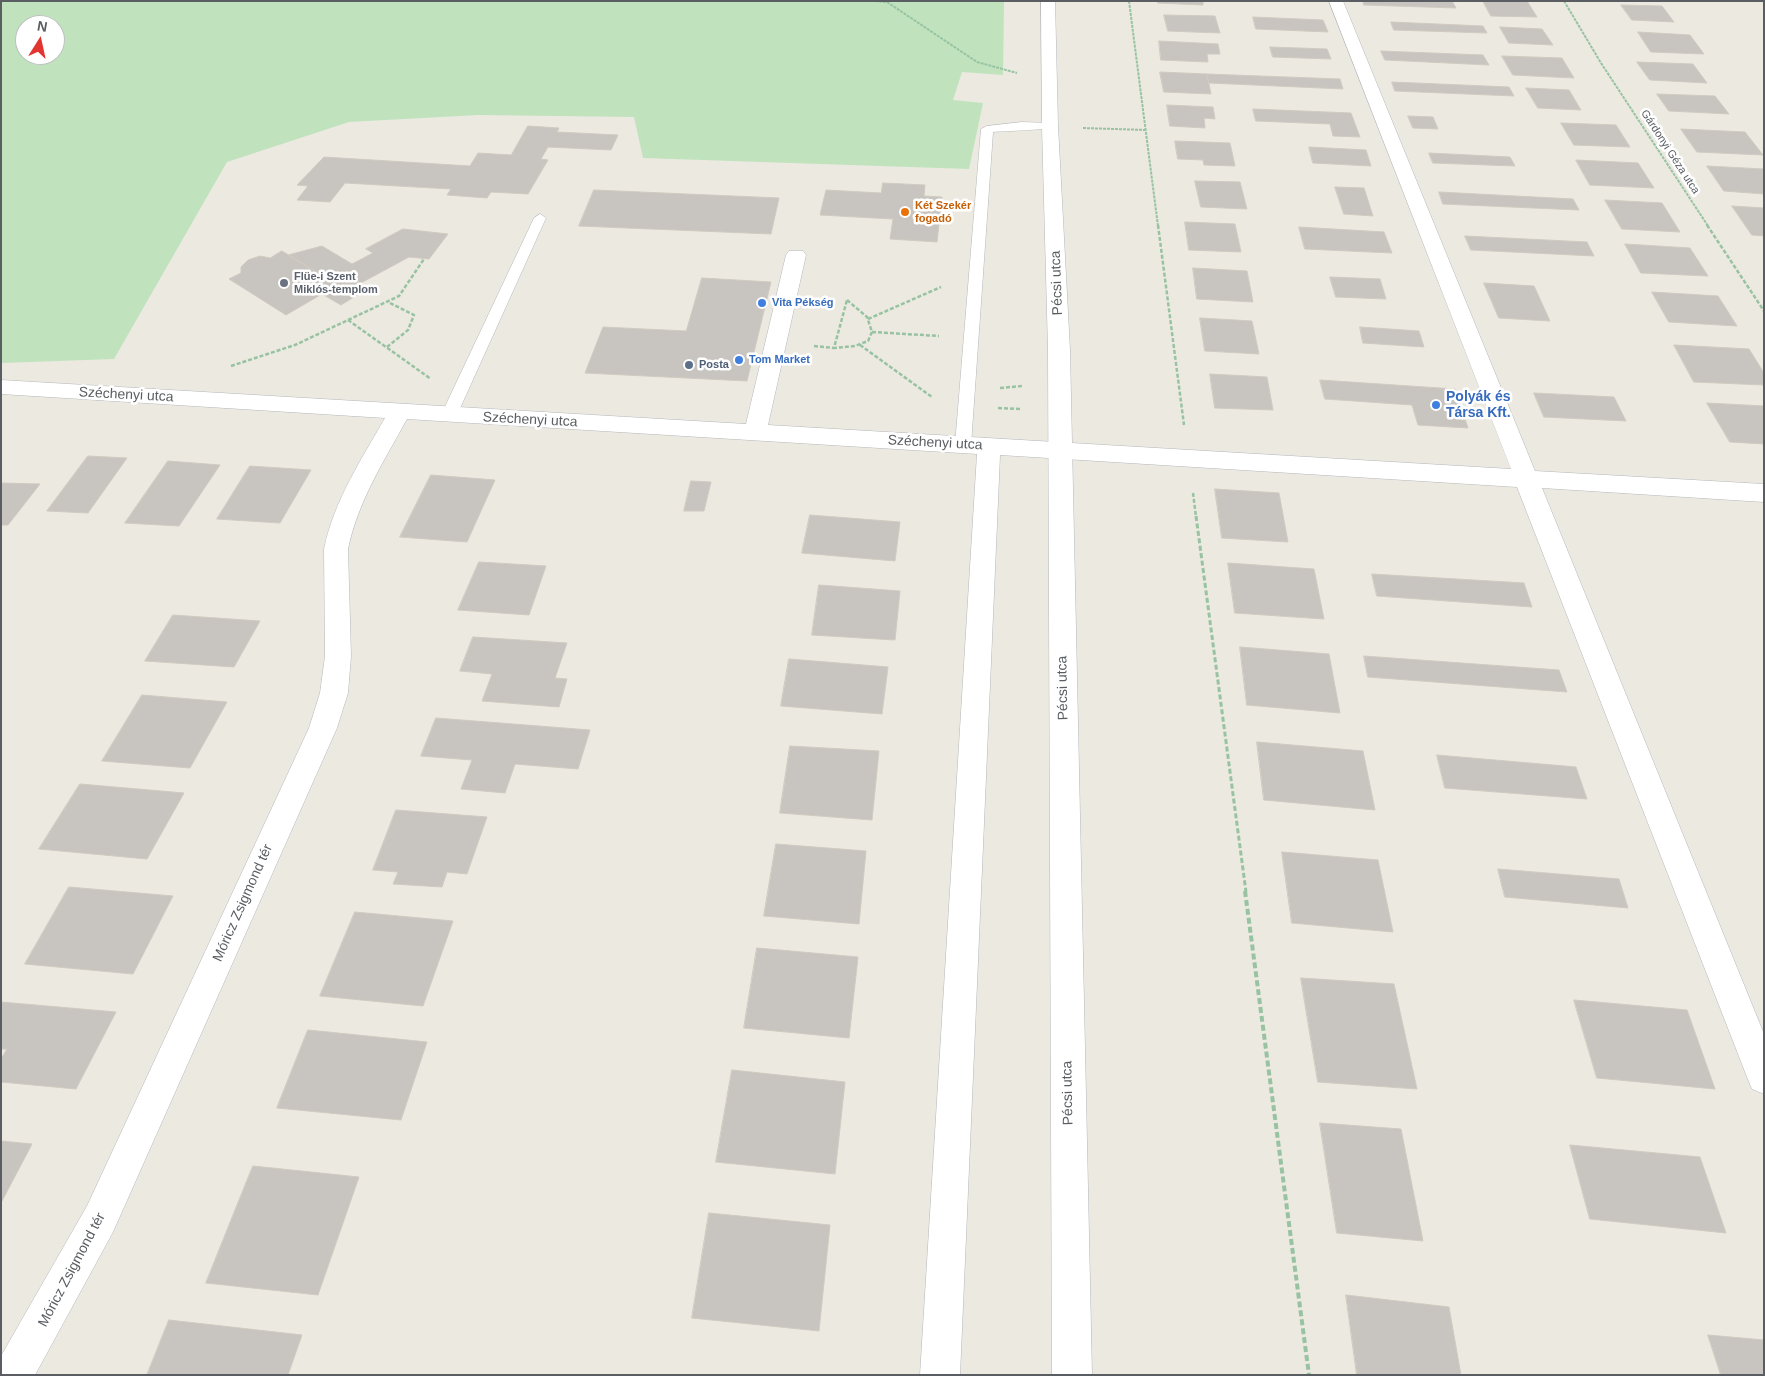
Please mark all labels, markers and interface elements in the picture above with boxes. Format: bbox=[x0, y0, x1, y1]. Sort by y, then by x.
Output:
north arrow bbox=[15, 15, 65, 65]
text: N bbox=[36, 17, 49, 35]
street label: Gárdonyi Géza utca bbox=[1638, 107, 1702, 197]
place label: Két Szekér fogadó bbox=[915, 199, 971, 225]
marker: Két Szekér fogadó bbox=[899, 206, 911, 218]
street label: Pécsi utca bbox=[1047, 250, 1067, 316]
place label: Flüe-i Szent Miklós-templom bbox=[294, 270, 378, 296]
marker: Flüe-i Szent Miklós-templom bbox=[278, 277, 290, 289]
place label: Vita Pékség bbox=[772, 296, 834, 310]
marker: Vita Pékség bbox=[756, 297, 768, 309]
place label: Tom Market bbox=[749, 353, 810, 367]
marker: Tom Market bbox=[733, 354, 745, 366]
place label: Posta bbox=[699, 358, 729, 372]
marker: Posta bbox=[683, 359, 695, 371]
street label: Széchenyi utca bbox=[78, 384, 174, 406]
place label: Polyák és Társa Kft. bbox=[1446, 389, 1511, 422]
marker: Polyák és Társa Kft. bbox=[1430, 399, 1442, 411]
street label: Széchenyi utca bbox=[482, 409, 578, 431]
street label: Széchenyi utca bbox=[887, 432, 983, 454]
street label: Pécsi utca bbox=[1054, 656, 1072, 720]
street label: Móricz Zsigmond tér bbox=[210, 842, 276, 964]
street label: Pécsi utca bbox=[1059, 1061, 1077, 1125]
street label: Móricz Zsigmond tér bbox=[35, 1210, 109, 1330]

